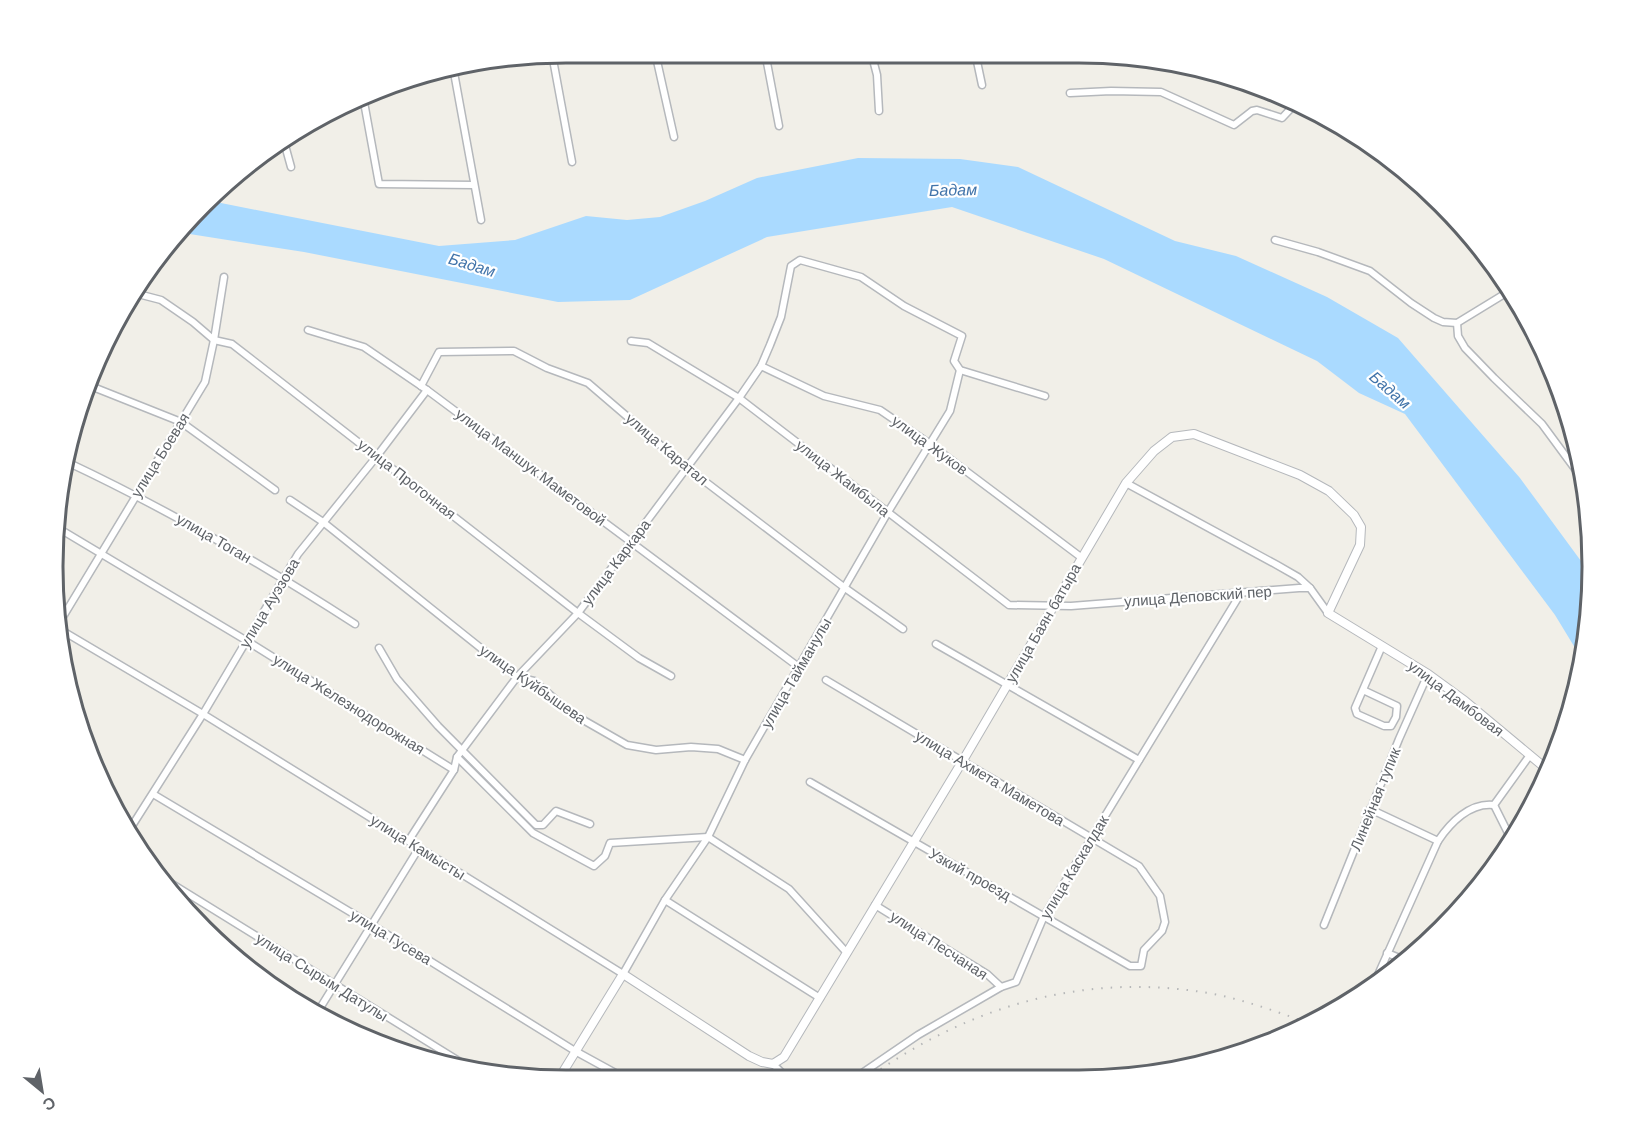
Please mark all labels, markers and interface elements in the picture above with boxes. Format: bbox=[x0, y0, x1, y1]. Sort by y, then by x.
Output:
water label: Бадам bbox=[929, 181, 977, 199]
water label: Бадам bbox=[447, 250, 497, 280]
water label: Бадам bbox=[1366, 368, 1414, 412]
street label: улица Маншук Маметовой bbox=[453, 405, 609, 529]
street label: улица Боевая bbox=[127, 410, 193, 500]
street label: улица Каратал bbox=[622, 410, 712, 488]
street label: улица Жуков bbox=[889, 412, 971, 478]
street label: улица Прогонная bbox=[355, 436, 459, 522]
street label: улица Жамбыла bbox=[793, 436, 894, 520]
street label: улица Тоган bbox=[174, 510, 254, 566]
street label: улица Каркара bbox=[578, 515, 654, 608]
street label: улица Ауэзова bbox=[236, 555, 303, 651]
street label: улица Баян батыра bbox=[1002, 560, 1084, 686]
street label: улица Деповский пер bbox=[1124, 582, 1272, 610]
street label: улица Тайманулы bbox=[758, 615, 834, 731]
street label: улица Куйбышева bbox=[477, 641, 590, 727]
street label: улица Железнодорожная bbox=[270, 650, 428, 758]
street label: улица Дамбовая bbox=[1405, 657, 1507, 739]
street label: улица Ахмета Маметова bbox=[912, 727, 1068, 830]
street label: Линейная тупик bbox=[1347, 745, 1404, 853]
street label: улица Камысты bbox=[367, 811, 469, 883]
street label: улица Каскалдак bbox=[1036, 812, 1112, 922]
street label: Узкий проезд bbox=[926, 844, 1014, 904]
street label: улица Гусева bbox=[347, 906, 435, 968]
street label: улица Песчаная bbox=[887, 907, 991, 983]
street label: улица Сырым Датулы bbox=[253, 929, 391, 1025]
north arrow bbox=[12, 1061, 72, 1121]
text: С bbox=[40, 1093, 59, 1114]

